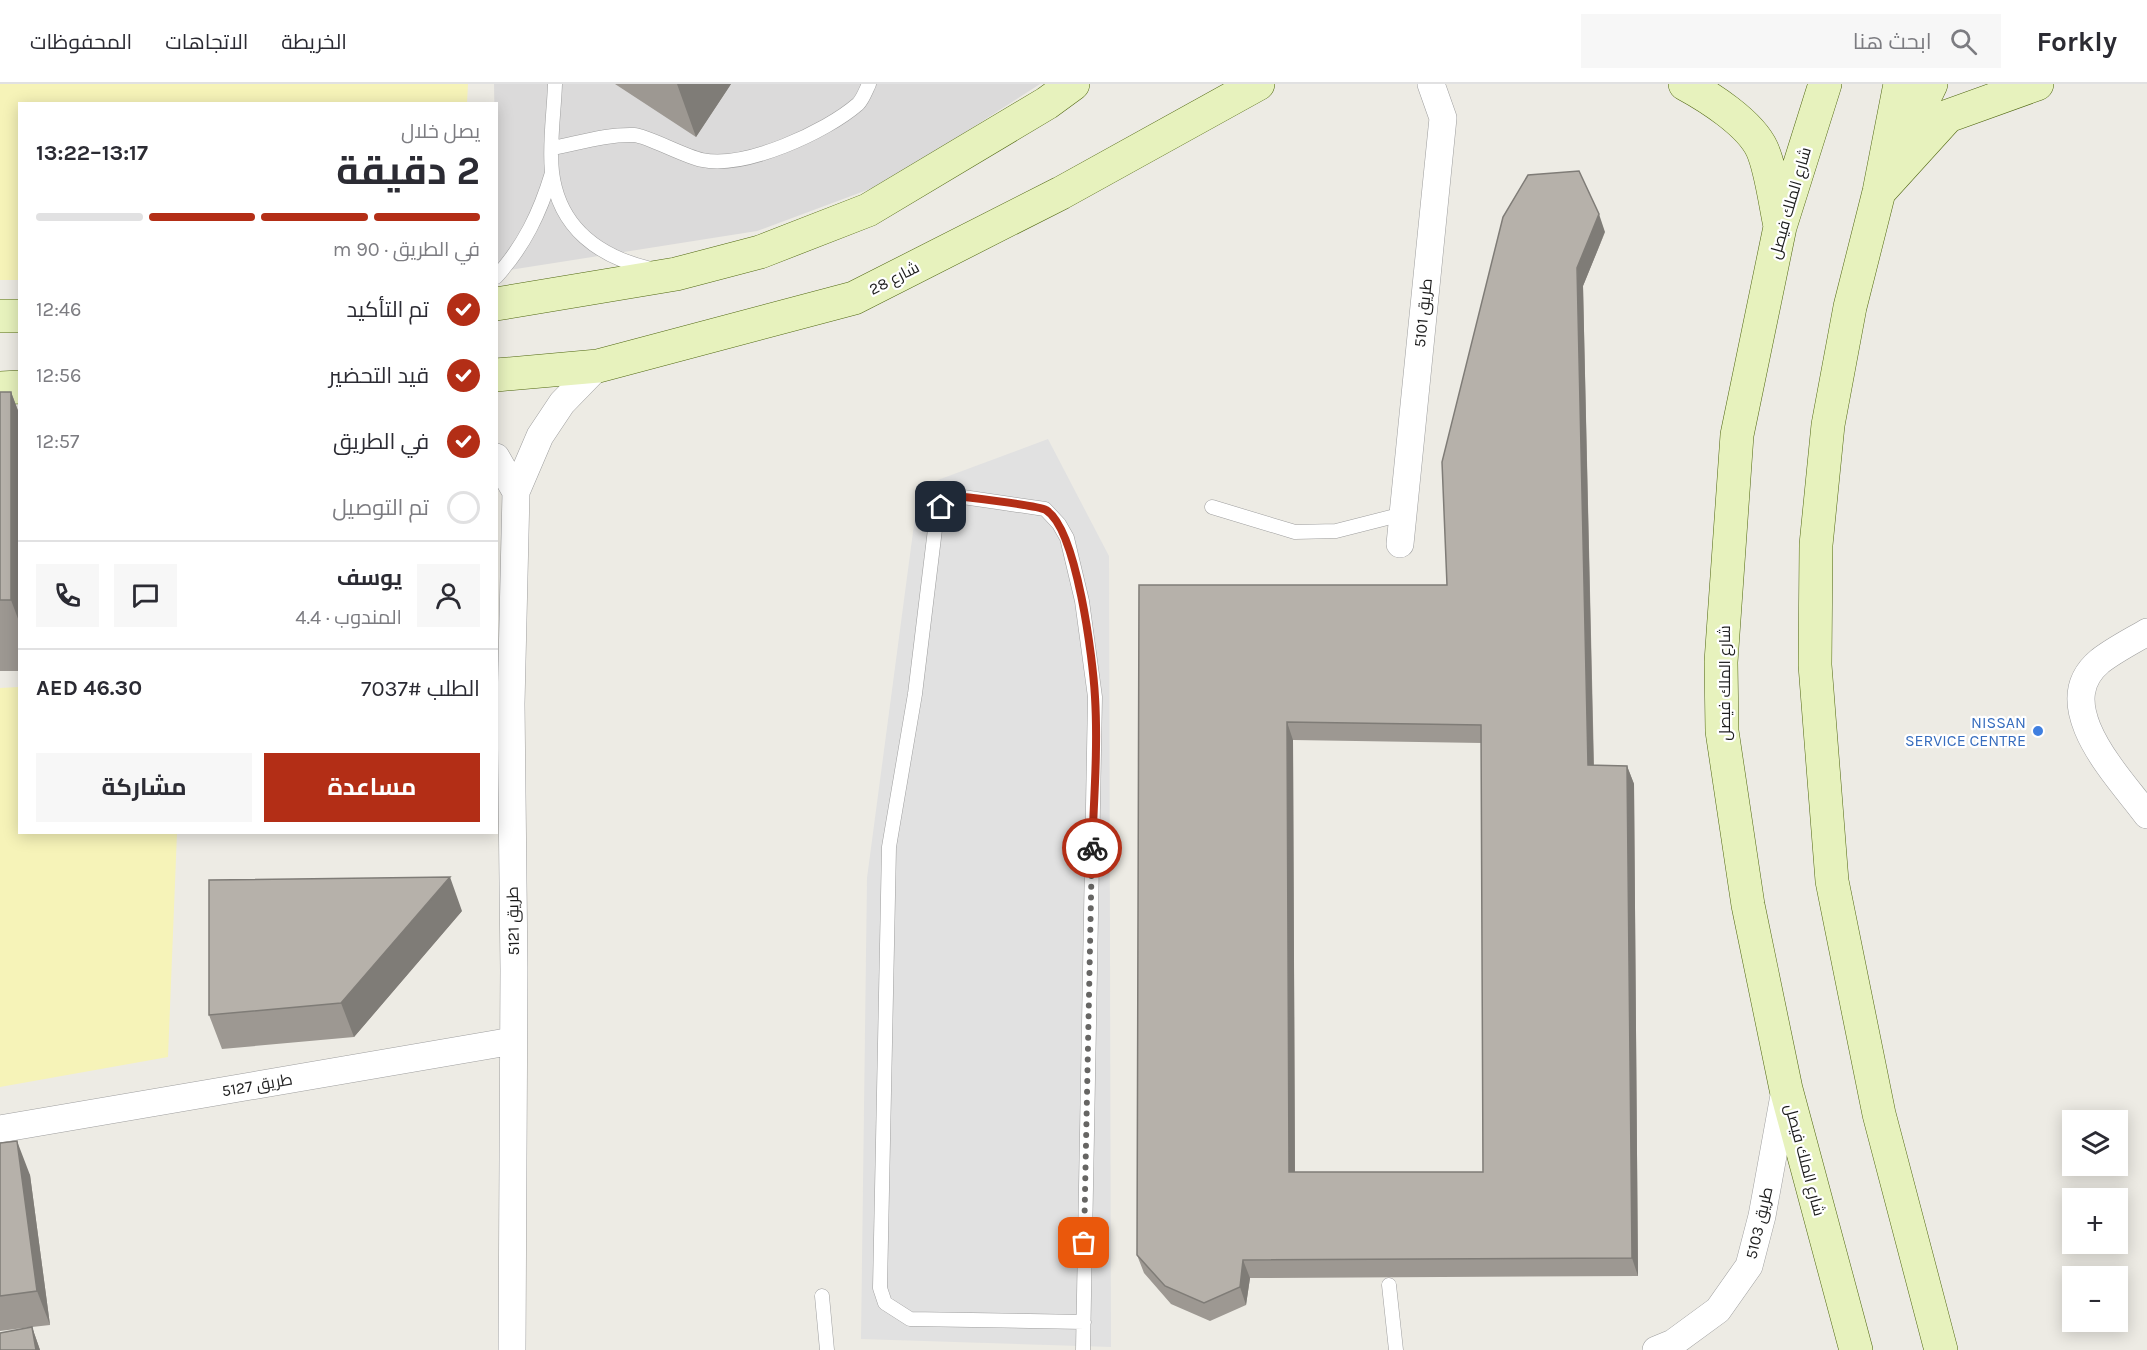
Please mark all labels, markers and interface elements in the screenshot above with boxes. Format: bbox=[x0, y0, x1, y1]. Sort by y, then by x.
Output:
search box bbox=[1581, 14, 2001, 68]
icon: search bbox=[1947, 25, 1980, 58]
text: Forkly bbox=[2037, 25, 2117, 58]
text: ابحث هنا bbox=[1853, 29, 1932, 55]
text: المحفوظات bbox=[30, 30, 132, 54]
text: الاتجاهات bbox=[165, 30, 248, 54]
text: الخريطة bbox=[281, 30, 347, 54]
text: يصل خلال bbox=[401, 120, 480, 143]
text: 13:17–13:22 bbox=[36, 140, 148, 166]
street label: شارع الملك فيصل bbox=[1765, 145, 1817, 262]
text: 2 دقيقة bbox=[336, 148, 480, 194]
text: في الطريق · 90 m bbox=[333, 238, 480, 261]
street label: شارع 28 bbox=[866, 257, 923, 300]
street label: طريق 5101 bbox=[1410, 277, 1437, 349]
icon: check bbox=[447, 293, 480, 326]
text: تم التأكيد bbox=[346, 297, 429, 323]
text: 12:46 bbox=[36, 298, 81, 321]
icon: check bbox=[447, 359, 480, 392]
text: قيد التحضير bbox=[329, 363, 429, 389]
text: 12:56 bbox=[36, 364, 82, 387]
icon: check bbox=[447, 425, 480, 458]
text: في الطريق bbox=[333, 429, 429, 455]
text: 12:57 bbox=[36, 430, 80, 453]
pin bbox=[915, 481, 966, 532]
icon: home bbox=[924, 490, 957, 523]
text: تم التوصيل bbox=[332, 495, 429, 521]
button: phone bbox=[36, 564, 99, 627]
button: chat bbox=[114, 564, 177, 627]
button: person bbox=[417, 564, 480, 627]
text: يوسف bbox=[337, 565, 402, 591]
text: المندوب · 4.4 bbox=[295, 606, 402, 629]
street label: شارع الملك فيصل bbox=[1715, 625, 1736, 741]
text: AED 46.30 bbox=[36, 675, 142, 701]
text: الطلب #7037 bbox=[361, 676, 480, 702]
place label: NISSAN SERVICE CENTRE bbox=[1905, 713, 2026, 750]
marker: NISSAN SERVICE CENTRE bbox=[2031, 724, 2045, 738]
button: مشاركة bbox=[36, 753, 252, 822]
button: مساعدة bbox=[264, 753, 480, 822]
courier bbox=[1062, 818, 1122, 878]
icon: bike bbox=[1076, 832, 1109, 865]
street label: طريق 5121 bbox=[503, 886, 524, 956]
street label: طريق 5127 bbox=[220, 1069, 294, 1102]
street label: شارع الملك فيصل bbox=[1779, 1102, 1829, 1219]
map controls bbox=[2062, 1110, 2128, 1332]
button: layers bbox=[2062, 1110, 2128, 1176]
street label: طريق 5103 bbox=[1741, 1185, 1778, 1261]
button: + bbox=[2062, 1188, 2128, 1254]
pin bbox=[1058, 1217, 1109, 1268]
icon: bag bbox=[1067, 1226, 1100, 1259]
button: − bbox=[2062, 1266, 2128, 1332]

